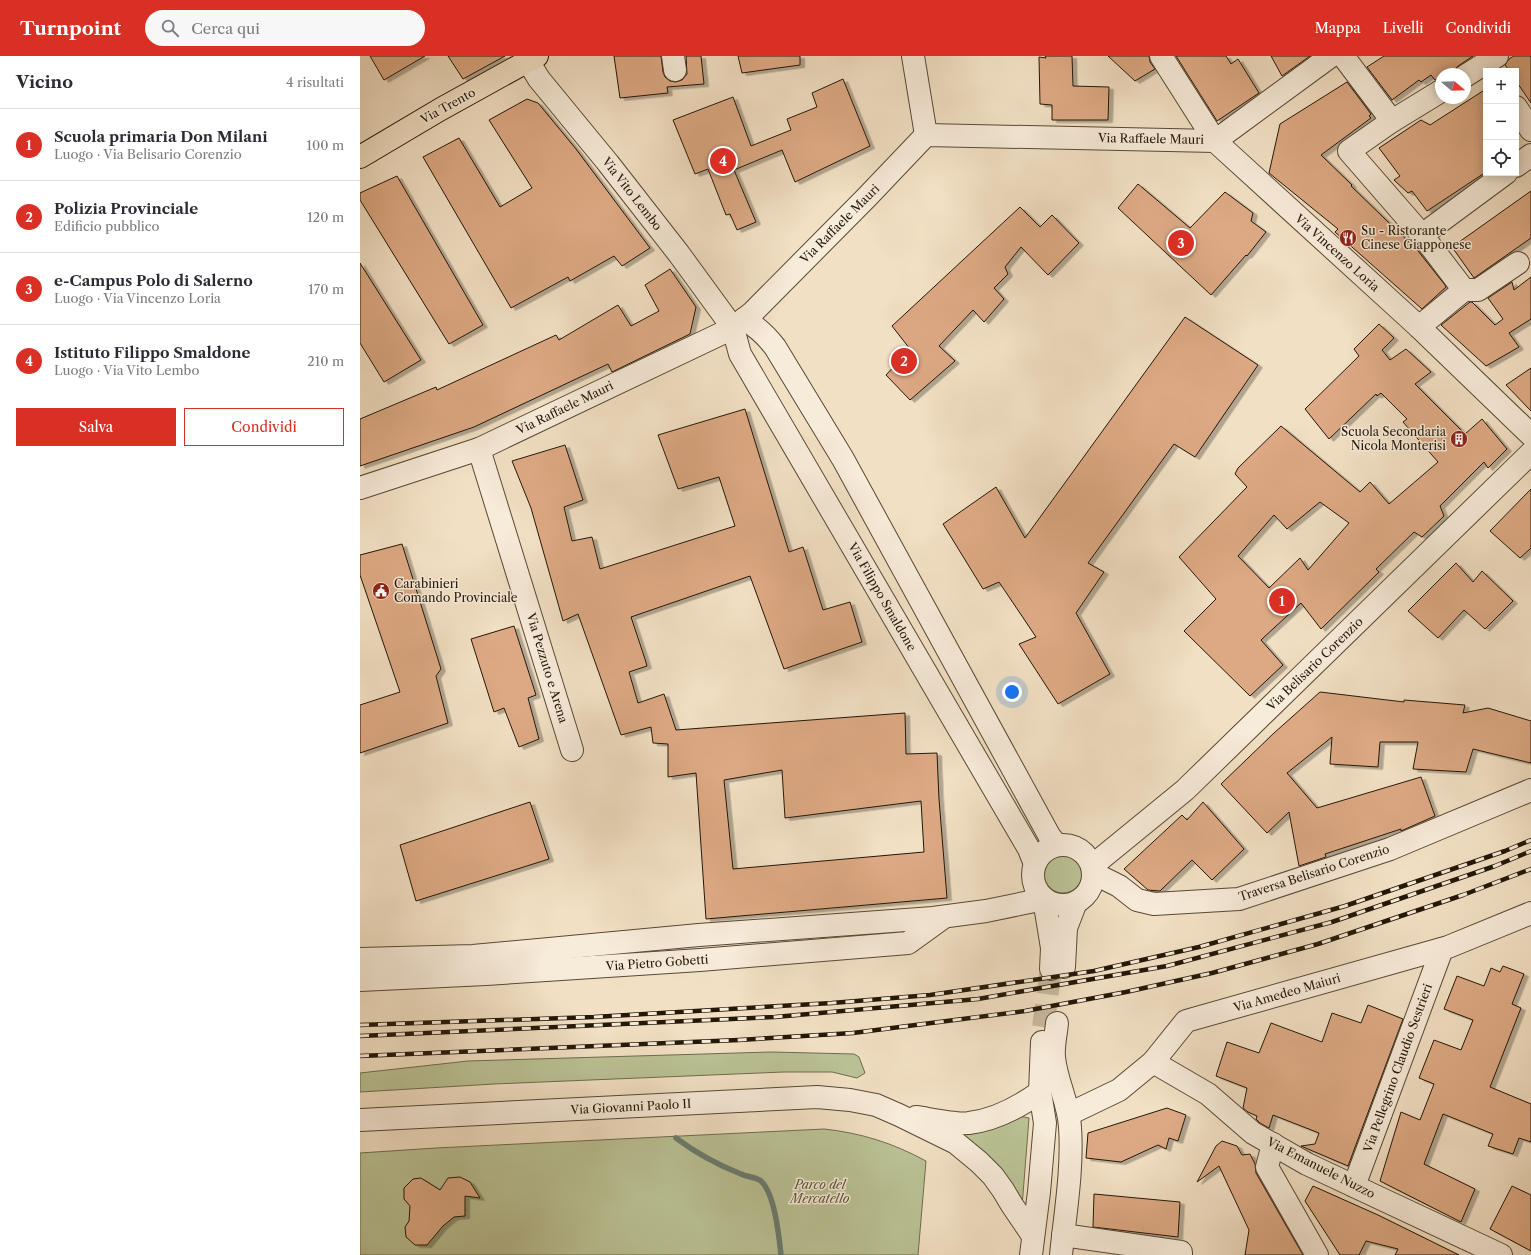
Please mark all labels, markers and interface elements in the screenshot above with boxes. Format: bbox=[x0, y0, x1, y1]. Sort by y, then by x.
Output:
search box bbox=[145, 10, 425, 46]
text: Turnpoint bbox=[20, 17, 121, 40]
icon: search bbox=[159, 17, 181, 39]
text: Cerca qui bbox=[191, 19, 260, 38]
text: Mappa bbox=[1315, 19, 1361, 37]
text: Livelli bbox=[1383, 19, 1424, 37]
text: Condividi bbox=[1446, 19, 1511, 37]
north arrow bbox=[1435, 68, 1471, 104]
map controls bbox=[1483, 68, 1519, 176]
button: + bbox=[1483, 68, 1519, 104]
text: Vicino bbox=[16, 72, 73, 92]
text: 4 risultati bbox=[286, 74, 344, 90]
street label: Via Trento bbox=[417, 84, 478, 127]
button: − bbox=[1483, 104, 1519, 140]
text: Scuola primaria Don Milani bbox=[54, 127, 268, 146]
street label: Via Raffaele Mauri bbox=[1097, 130, 1204, 147]
text: 1 bbox=[26, 137, 32, 153]
text: 100 m bbox=[306, 137, 344, 153]
button: locate bbox=[1483, 140, 1519, 176]
text: Luogo · Via Belisario Corenzio bbox=[54, 146, 242, 162]
pin: 4 bbox=[710, 146, 736, 176]
street label: Via Vito Lembo bbox=[599, 153, 666, 233]
street label: Via Raffaele Mauri bbox=[796, 181, 883, 267]
text: Polizia Provinciale bbox=[54, 199, 198, 218]
text: 2 bbox=[25, 209, 33, 225]
text: 120 m bbox=[307, 209, 344, 225]
street label: Via Vincenzo Loria bbox=[1291, 210, 1383, 295]
text: Edificio pubblico bbox=[54, 218, 160, 234]
place label: Su - Ristorante Cinese Giapponese bbox=[1361, 223, 1472, 252]
pin: 3 bbox=[1168, 228, 1194, 258]
restaurant icon: Su - Ristorante Cinese Giapponese bbox=[1338, 228, 1358, 248]
text: e-Campus Polo di Salerno bbox=[54, 271, 253, 290]
text: 3 bbox=[25, 281, 33, 297]
text: 170 m bbox=[308, 281, 344, 297]
text: Luogo · Via Vincenzo Loria bbox=[54, 290, 221, 306]
text: Istituto Filippo Smaldone bbox=[54, 343, 251, 362]
pin: 2 bbox=[891, 346, 917, 376]
text: 4 bbox=[25, 353, 33, 369]
text: 210 m bbox=[307, 353, 344, 369]
text: Luogo · Via Vito Lembo bbox=[54, 362, 199, 378]
street label: Via Raffaele Mauri bbox=[513, 377, 616, 438]
button: Salva bbox=[16, 408, 176, 446]
button: Condividi bbox=[184, 408, 344, 446]
place label: Scuola Secondaria Nicola Monterisi bbox=[1341, 424, 1447, 453]
building icon: Scuola Secondaria Nicola Monterisi bbox=[1449, 429, 1469, 449]
street label: Via Filippo Smaldone bbox=[845, 539, 920, 654]
place label: Carabinieri Comando Provinciale bbox=[394, 576, 518, 605]
public building icon: Carabinieri Comando Provinciale bbox=[371, 581, 391, 601]
pin: 1 bbox=[1269, 586, 1295, 616]
street label: Via Pezzuto e Arena bbox=[523, 610, 572, 725]
street label: Via Belisario Corenzio bbox=[1263, 614, 1366, 714]
your location bbox=[1002, 682, 1022, 702]
street label: Traversa Belisario Corenzio bbox=[1236, 841, 1391, 904]
street label: Via Pietro Gobetti bbox=[604, 951, 709, 974]
street label: Via Amedeo Maiuri bbox=[1231, 970, 1342, 1015]
street label: Via Pellegrino Claudio Sestrieri bbox=[1360, 981, 1435, 1155]
street label: Via Giovanni Paolo II bbox=[569, 1096, 692, 1117]
street label: Via Emanuele Nuzzo bbox=[1264, 1133, 1378, 1201]
park label: Parco del Mercatello bbox=[789, 1177, 850, 1206]

